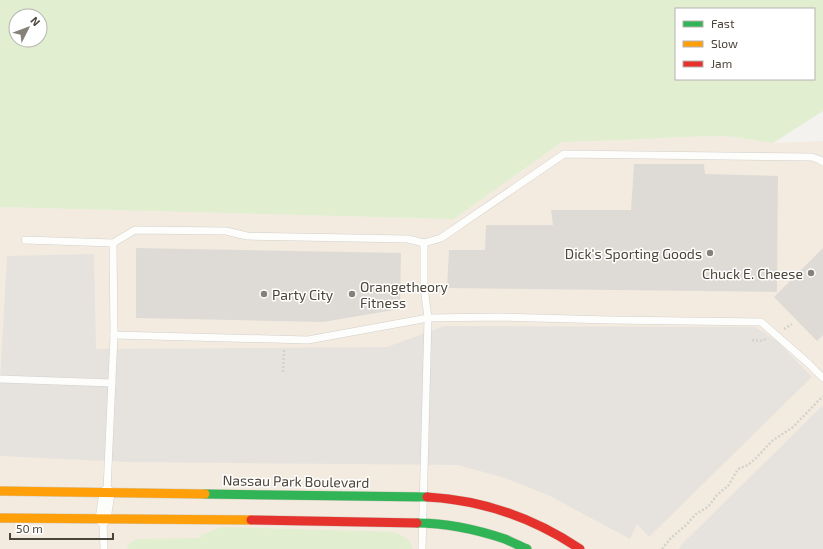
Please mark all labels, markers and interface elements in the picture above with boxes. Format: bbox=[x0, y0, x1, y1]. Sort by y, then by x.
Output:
north arrow bbox=[8, 8, 48, 48]
legend bbox=[675, 8, 815, 80]
text: N bbox=[28, 14, 43, 28]
text: Fast bbox=[711, 16, 735, 30]
text: Slow bbox=[711, 36, 738, 50]
text: Jam bbox=[711, 56, 732, 70]
place label: Dick's Sporting Goods bbox=[565, 245, 702, 262]
marker: Dick's Sporting Goods bbox=[705, 248, 715, 258]
place label: Chuck E. Cheese bbox=[702, 265, 803, 282]
marker: Chuck E. Cheese bbox=[806, 268, 816, 278]
place label: Orangetheory Fitness bbox=[360, 278, 449, 311]
place label: Party City bbox=[272, 286, 334, 303]
marker: Party City bbox=[259, 289, 269, 299]
marker: Orangetheory Fitness bbox=[347, 289, 357, 299]
street label: Nassau Park Boulevard bbox=[222, 471, 370, 491]
scale bar bbox=[10, 515, 113, 541]
text: 50 m bbox=[16, 521, 43, 535]

